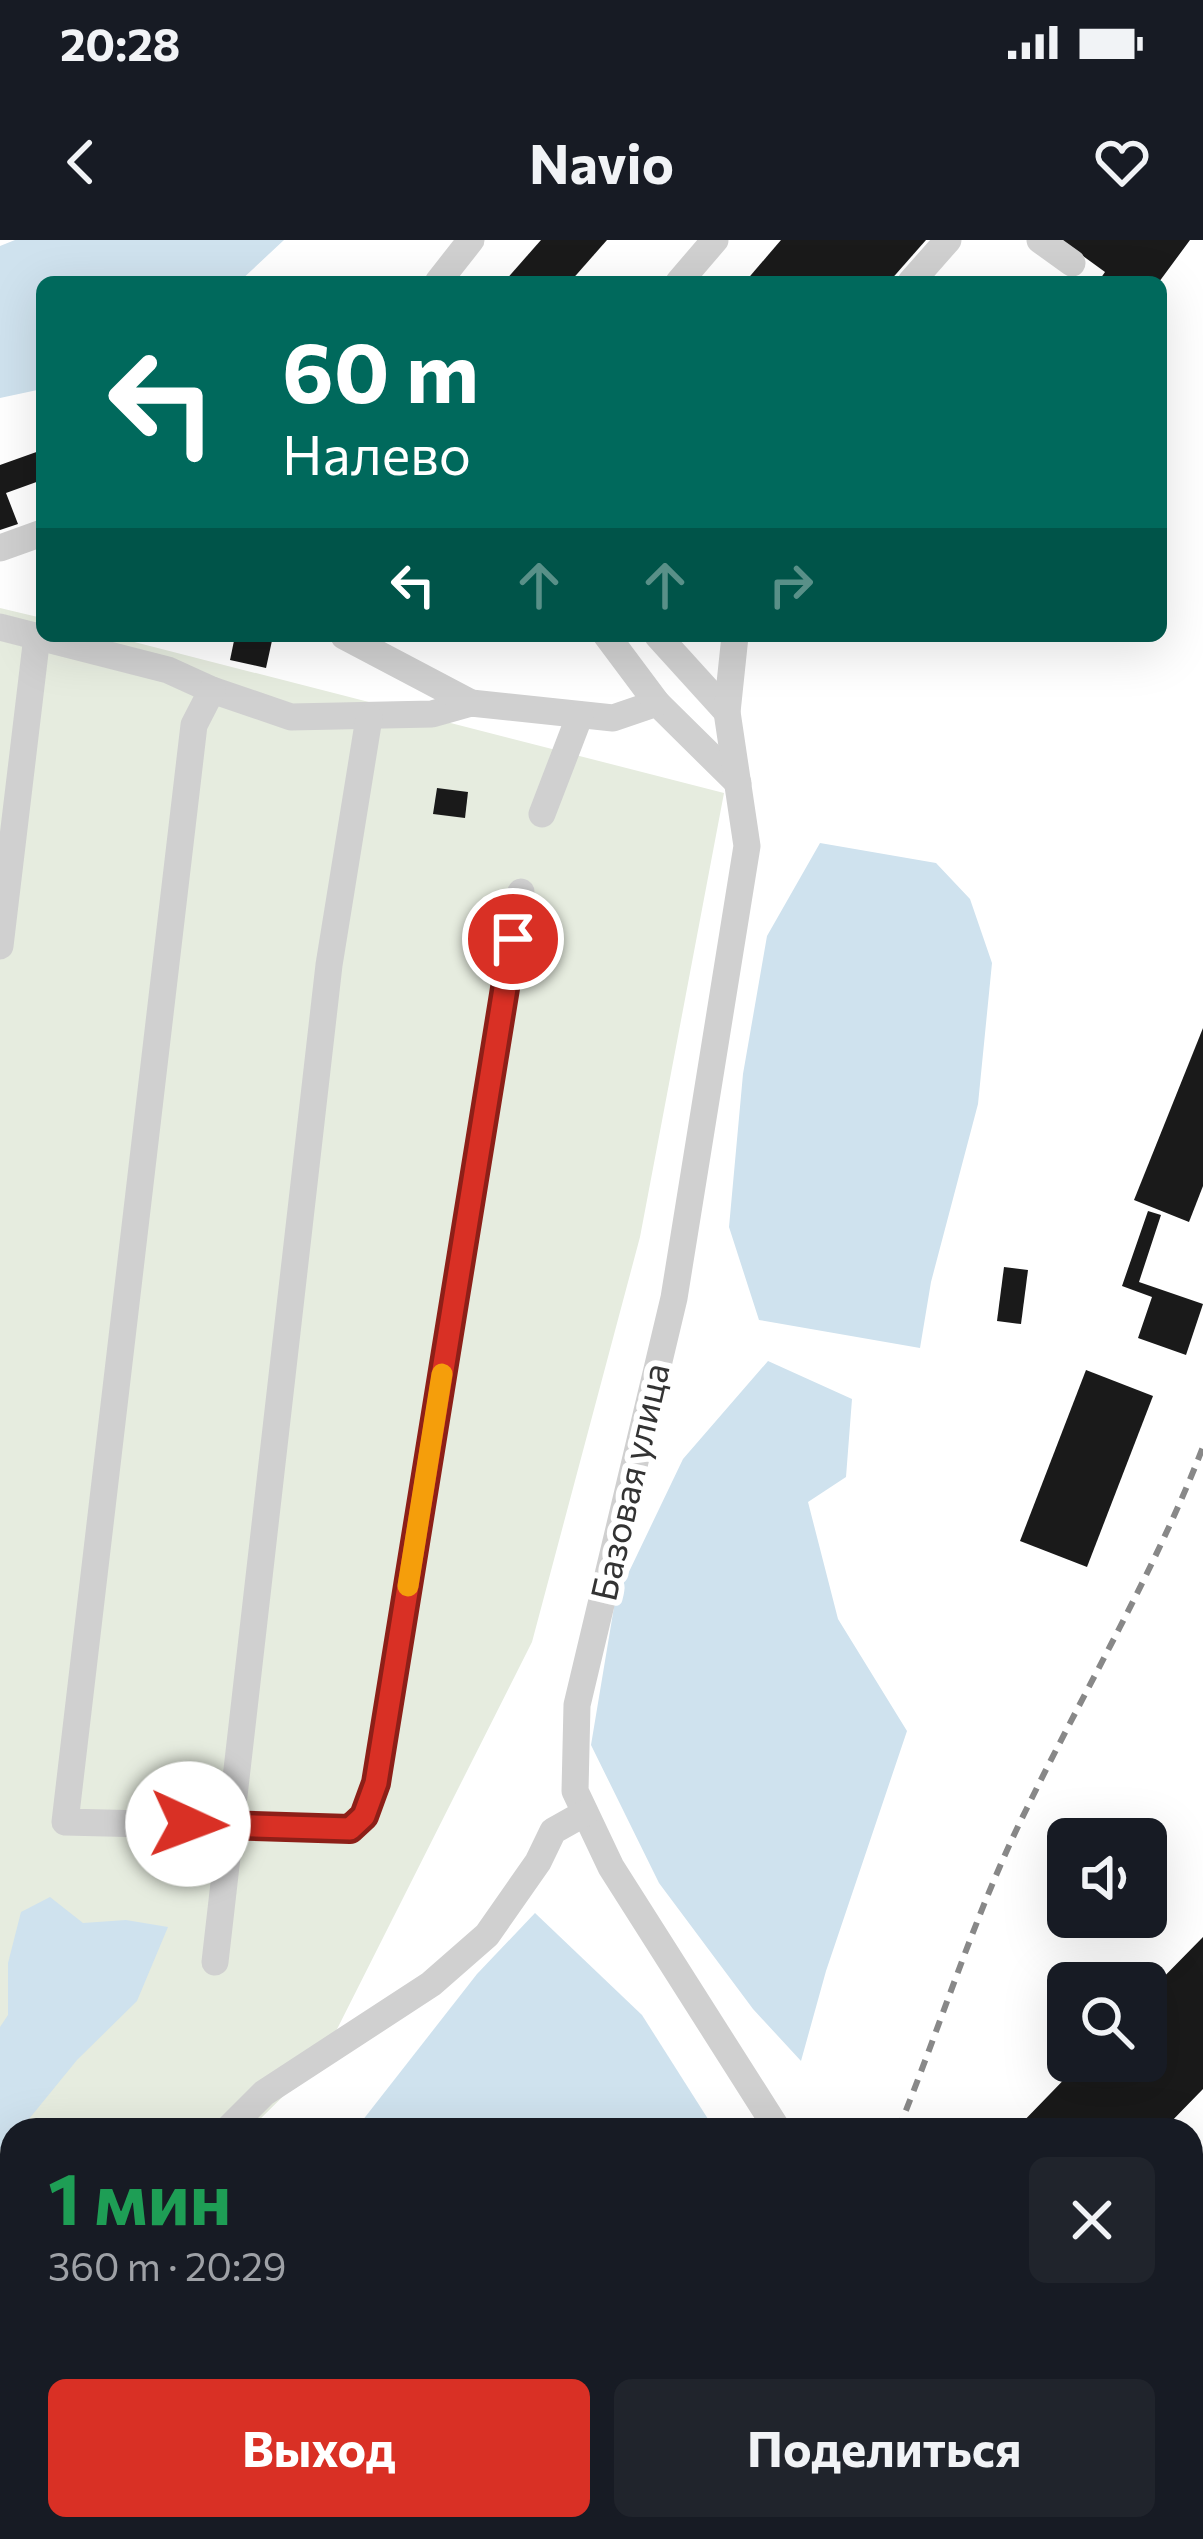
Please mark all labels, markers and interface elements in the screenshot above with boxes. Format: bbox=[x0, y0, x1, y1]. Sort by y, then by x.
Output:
text: 20:28 bbox=[60, 15, 180, 70]
icon: back bbox=[48, 129, 114, 195]
text: Navio bbox=[529, 129, 674, 195]
icon: heart bbox=[1089, 129, 1155, 195]
text: 60 m bbox=[282, 318, 479, 420]
icon: left bbox=[84, 324, 240, 480]
text: Налево bbox=[282, 420, 471, 486]
icon: left bbox=[380, 552, 446, 618]
icon: ahead bbox=[506, 552, 572, 618]
icon: ahead bbox=[632, 552, 698, 618]
icon: right bbox=[758, 552, 824, 618]
pin bbox=[462, 888, 564, 990]
icon: arrive bbox=[480, 906, 546, 972]
street label: Базовая улица bbox=[579, 1359, 677, 1604]
position arrow bbox=[125, 1761, 251, 1887]
map controls bbox=[1047, 1818, 1167, 2082]
button: sound bbox=[1047, 1818, 1167, 1938]
button: search bbox=[1047, 1962, 1167, 2082]
text: 1 мин bbox=[48, 2152, 231, 2240]
button: close bbox=[1029, 2157, 1155, 2283]
text: 360 m · 20:29 bbox=[48, 2241, 286, 2289]
button: Выход bbox=[48, 2379, 590, 2517]
button: Поделиться bbox=[614, 2379, 1155, 2517]

